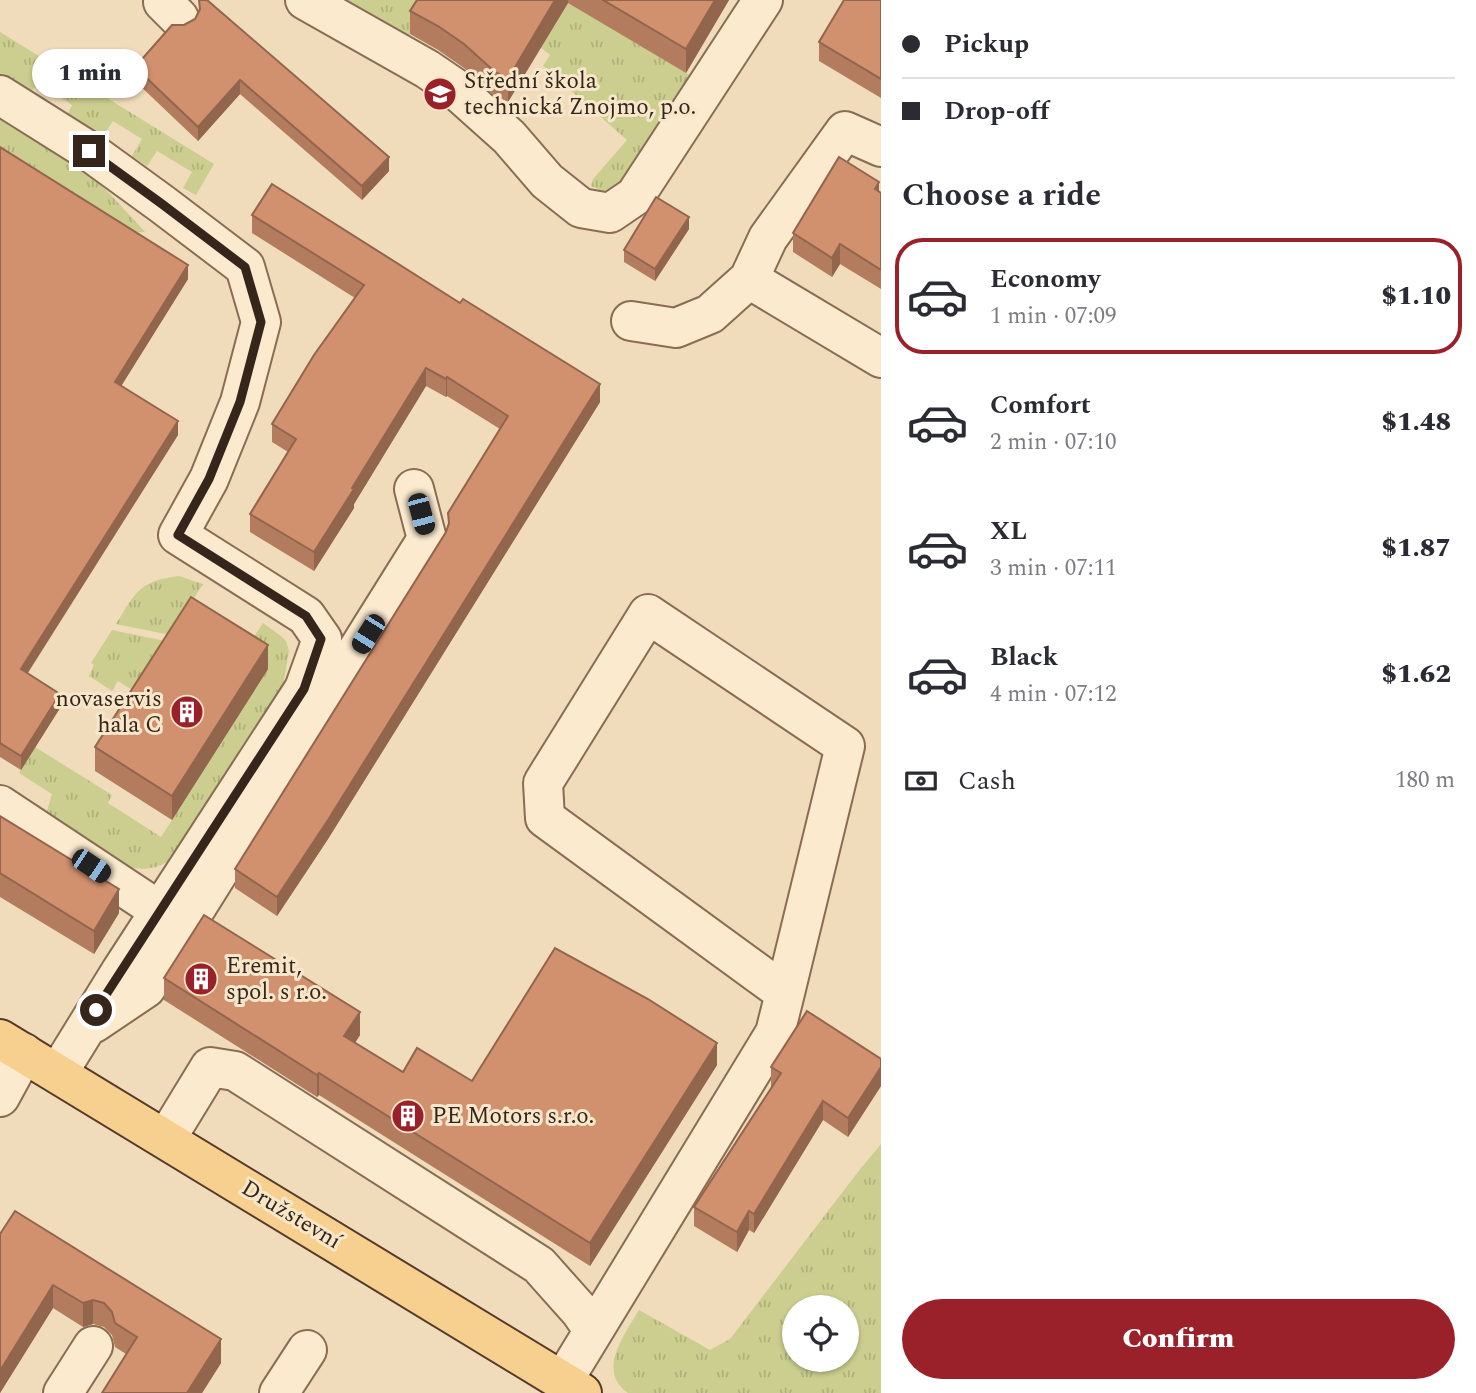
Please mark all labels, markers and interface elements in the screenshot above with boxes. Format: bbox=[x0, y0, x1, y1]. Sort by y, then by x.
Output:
text: Pickup bbox=[944, 24, 1029, 64]
callout: 1 min bbox=[31, 50, 147, 99]
text: 1 min bbox=[58, 56, 122, 91]
place label: Střední škola technická Znojmo, p.o. bbox=[464, 64, 696, 125]
school or university icon: Střední škola technická Znojmo, p.o. bbox=[421, 75, 459, 113]
text: Drop-off bbox=[944, 91, 1049, 131]
route end bbox=[73, 135, 105, 167]
text: Choose a ride bbox=[902, 171, 1101, 220]
text: Economy bbox=[990, 259, 1100, 299]
icon: car bbox=[906, 265, 969, 328]
text: $1.10 bbox=[1381, 276, 1451, 316]
text: 1 min · 07:09 bbox=[990, 299, 1117, 334]
text: Comfort bbox=[990, 385, 1091, 425]
icon: car bbox=[906, 391, 969, 454]
text: $1.48 bbox=[1381, 402, 1451, 442]
text: 2 min · 07:10 bbox=[990, 425, 1117, 460]
car bbox=[406, 491, 437, 537]
text: XL bbox=[990, 511, 1027, 551]
icon: car bbox=[906, 517, 969, 580]
text: $1.87 bbox=[1381, 528, 1451, 568]
text: 3 min · 07:11 bbox=[990, 551, 1117, 586]
car bbox=[348, 611, 389, 657]
text: Black bbox=[990, 637, 1058, 677]
icon: car bbox=[906, 643, 969, 706]
text: $1.62 bbox=[1381, 654, 1451, 694]
text: 4 min · 07:12 bbox=[990, 677, 1117, 712]
place label: novaservis hala C bbox=[56, 682, 162, 743]
building icon: novaservis hala C bbox=[168, 693, 206, 731]
text: Cash bbox=[958, 761, 1016, 801]
icon: cash bbox=[902, 762, 940, 800]
text: 180 m bbox=[1395, 763, 1455, 798]
car bbox=[68, 846, 115, 886]
place label: Eremit, spol. s r.o. bbox=[226, 949, 327, 1010]
building icon: Eremit, spol. s r.o. bbox=[182, 960, 220, 998]
route start bbox=[80, 994, 112, 1026]
building icon: PE Motors s.r.o. bbox=[389, 1097, 427, 1135]
place label: PE Motors s.r.o. bbox=[432, 1099, 594, 1134]
street label: Družstevní bbox=[234, 1171, 349, 1260]
map controls bbox=[782, 1295, 859, 1372]
button: locate bbox=[782, 1295, 859, 1372]
button: Confirm bbox=[902, 1299, 1455, 1379]

